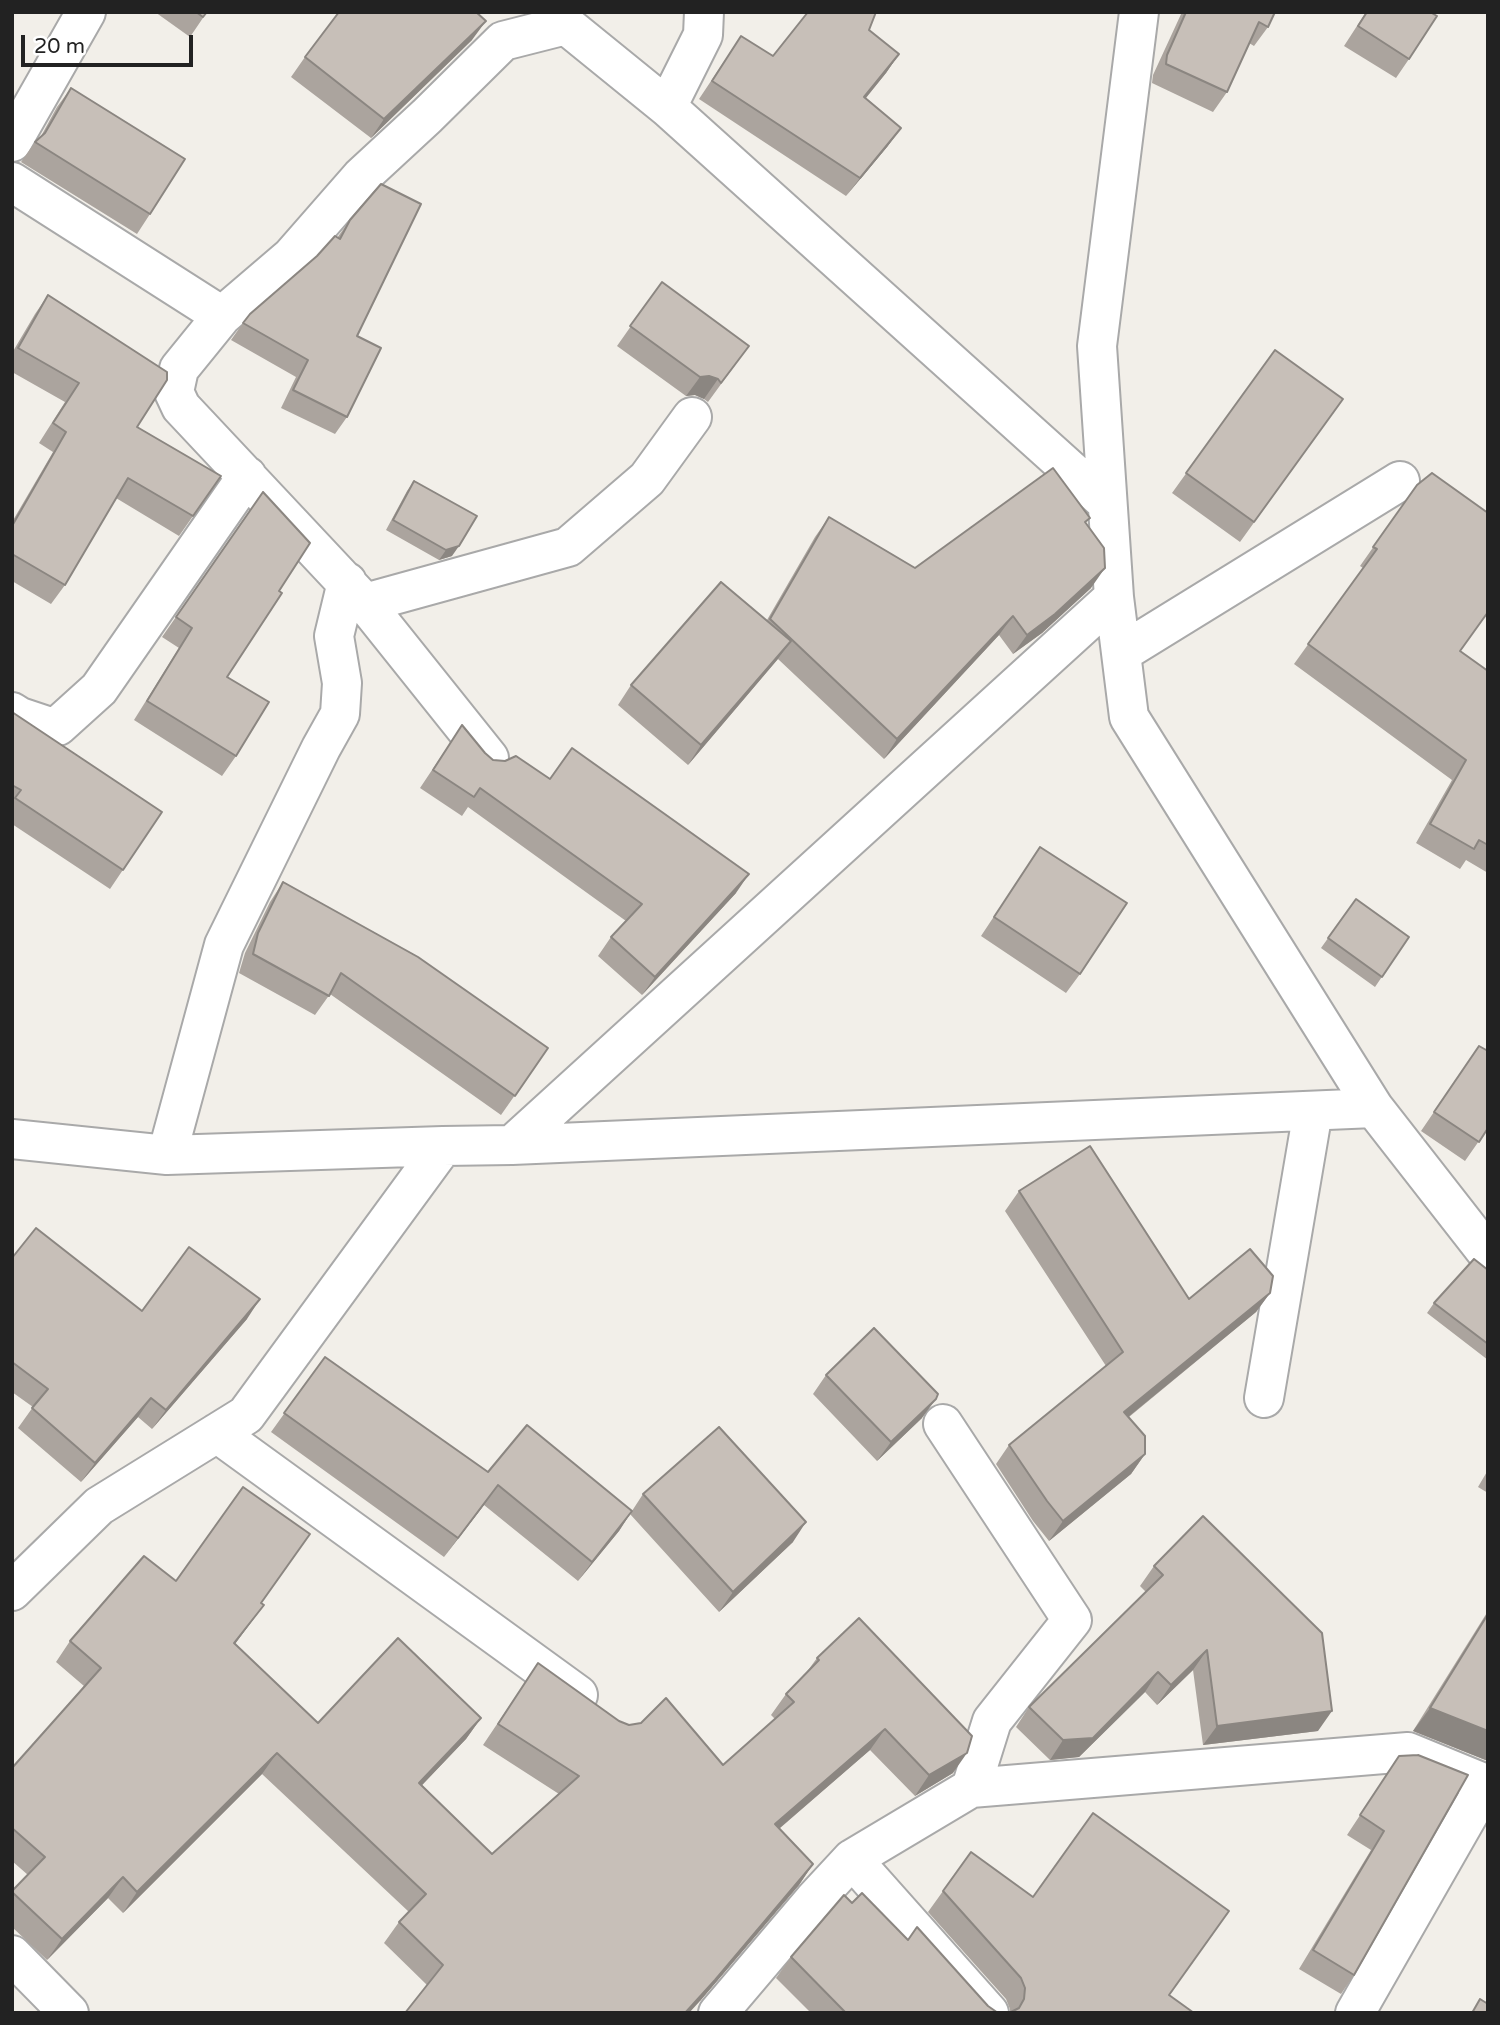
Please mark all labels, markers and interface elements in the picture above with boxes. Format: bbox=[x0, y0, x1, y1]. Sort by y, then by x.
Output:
scale bar bbox=[24, 21, 196, 65]
text: 20 m bbox=[34, 34, 85, 59]

